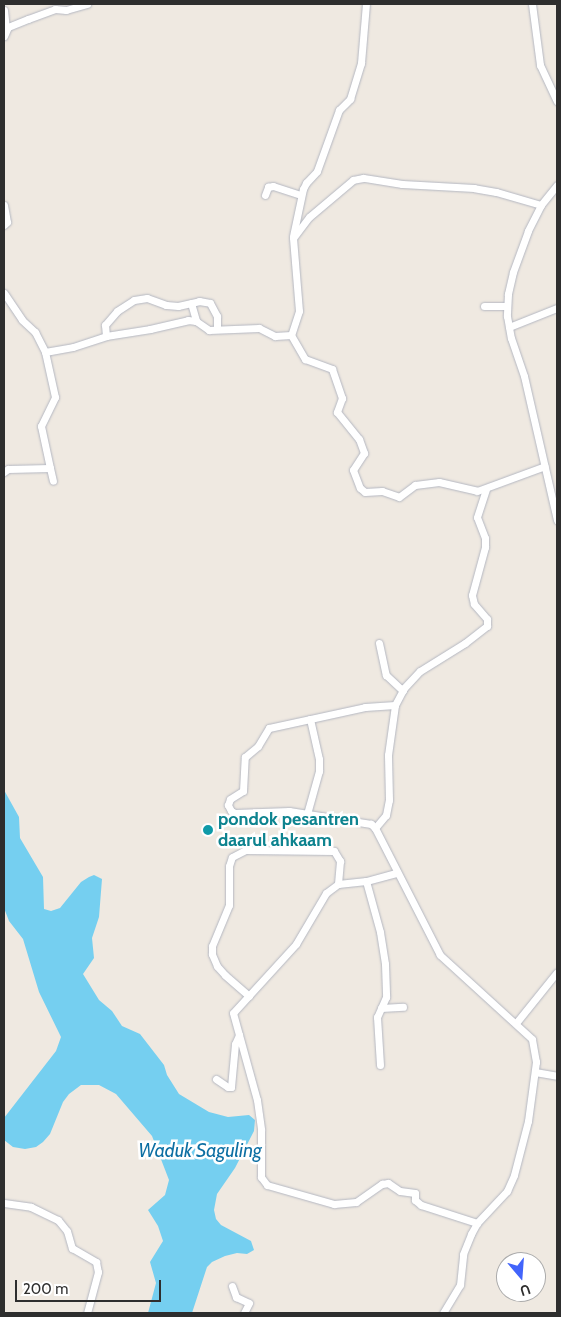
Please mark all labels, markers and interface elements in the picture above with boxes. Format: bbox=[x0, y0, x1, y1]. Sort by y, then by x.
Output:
place label: pondok pesantren daarul ahkaam bbox=[218, 809, 359, 852]
marker: pondok pesantren daarul ahkaam bbox=[202, 824, 214, 836]
water label: Waduk Saguling bbox=[138, 1140, 262, 1162]
north arrow bbox=[496, 1252, 546, 1302]
scale bar bbox=[18, 1270, 164, 1302]
text: 200 m bbox=[23, 1280, 68, 1298]
text: U bbox=[518, 1280, 533, 1300]

